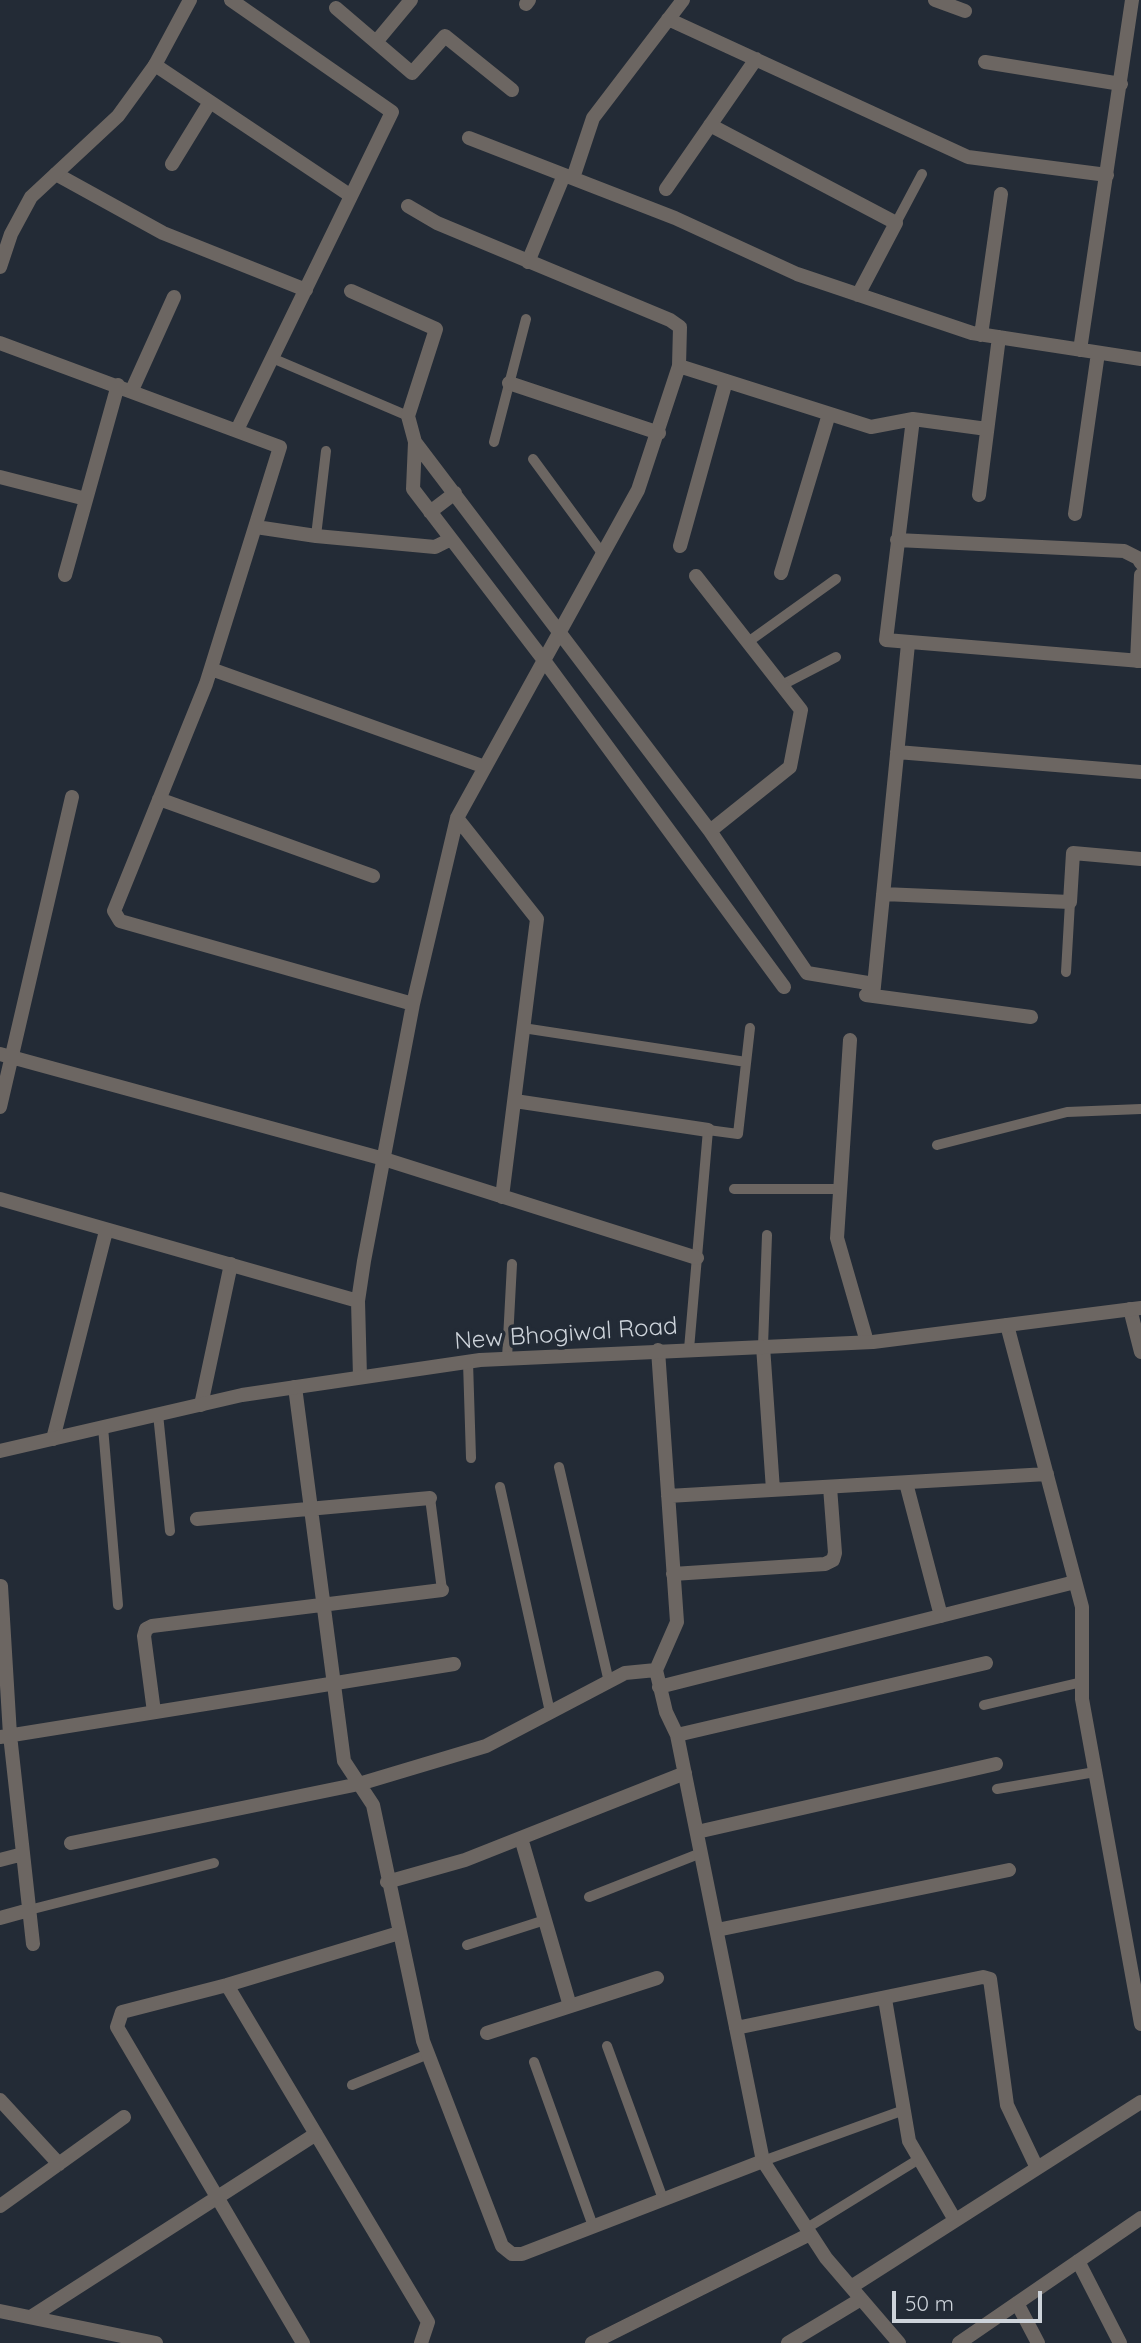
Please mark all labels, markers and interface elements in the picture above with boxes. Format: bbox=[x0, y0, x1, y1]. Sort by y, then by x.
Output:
street label: New Bhogiwal Road bbox=[453, 1312, 679, 1356]
scale bar bbox=[896, 2276, 1046, 2320]
text: 50 m bbox=[905, 2290, 954, 2316]

